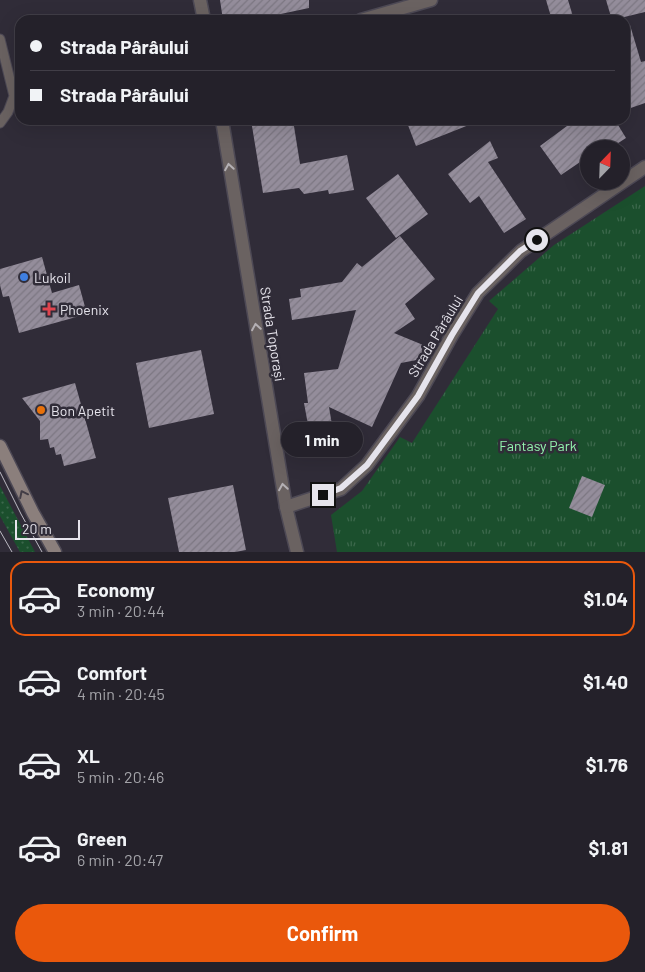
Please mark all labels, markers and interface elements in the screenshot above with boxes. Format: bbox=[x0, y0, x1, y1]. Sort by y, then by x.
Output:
text: Strada Pârâului bbox=[60, 35, 189, 58]
text: Strada Pârâului bbox=[60, 83, 189, 106]
north arrow bbox=[580, 140, 630, 190]
map controls bbox=[580, 140, 630, 190]
one-way arrow bbox=[225, 162, 235, 171]
route start bbox=[526, 229, 548, 251]
place label: Lukoil bbox=[34, 269, 71, 286]
marker: Lukoil bbox=[18, 271, 30, 283]
street label: Strada Toporași bbox=[257, 285, 289, 383]
street label: Strada Pârâului bbox=[404, 292, 466, 380]
place label: Phoenix bbox=[60, 301, 109, 318]
marker: Phoenix bbox=[42, 302, 56, 316]
one-way arrow bbox=[252, 323, 262, 331]
place label: Bon Apetit bbox=[51, 402, 115, 419]
marker: Bon Apetit bbox=[35, 404, 47, 416]
callout: 1 min bbox=[282, 422, 364, 458]
text: 1 min bbox=[304, 430, 340, 449]
park label: Fantasy Park bbox=[499, 437, 577, 454]
one-way arrow bbox=[278, 483, 289, 491]
route end bbox=[312, 484, 334, 506]
one-way arrow bbox=[19, 490, 29, 499]
scale bar bbox=[15, 517, 80, 540]
text: 20 m bbox=[22, 520, 52, 537]
icon: car bbox=[17, 576, 62, 621]
text: Economy bbox=[77, 578, 155, 601]
text: $1.04 bbox=[583, 587, 628, 610]
text: 3 min · 20:44 bbox=[77, 601, 165, 620]
icon: car bbox=[17, 659, 62, 704]
text: Comfort bbox=[77, 661, 147, 684]
text: $1.40 bbox=[583, 670, 628, 693]
text: 4 min · 20:45 bbox=[77, 684, 165, 703]
icon: car bbox=[17, 742, 62, 787]
text: XL bbox=[77, 744, 100, 767]
text: $1.76 bbox=[586, 753, 628, 776]
text: 5 min · 20:46 bbox=[77, 767, 164, 786]
icon: car bbox=[17, 825, 62, 870]
text: Green bbox=[77, 827, 127, 850]
text: $1.81 bbox=[588, 836, 628, 859]
text: 6 min · 20:47 bbox=[77, 850, 163, 869]
button: Confirm bbox=[15, 904, 630, 962]

